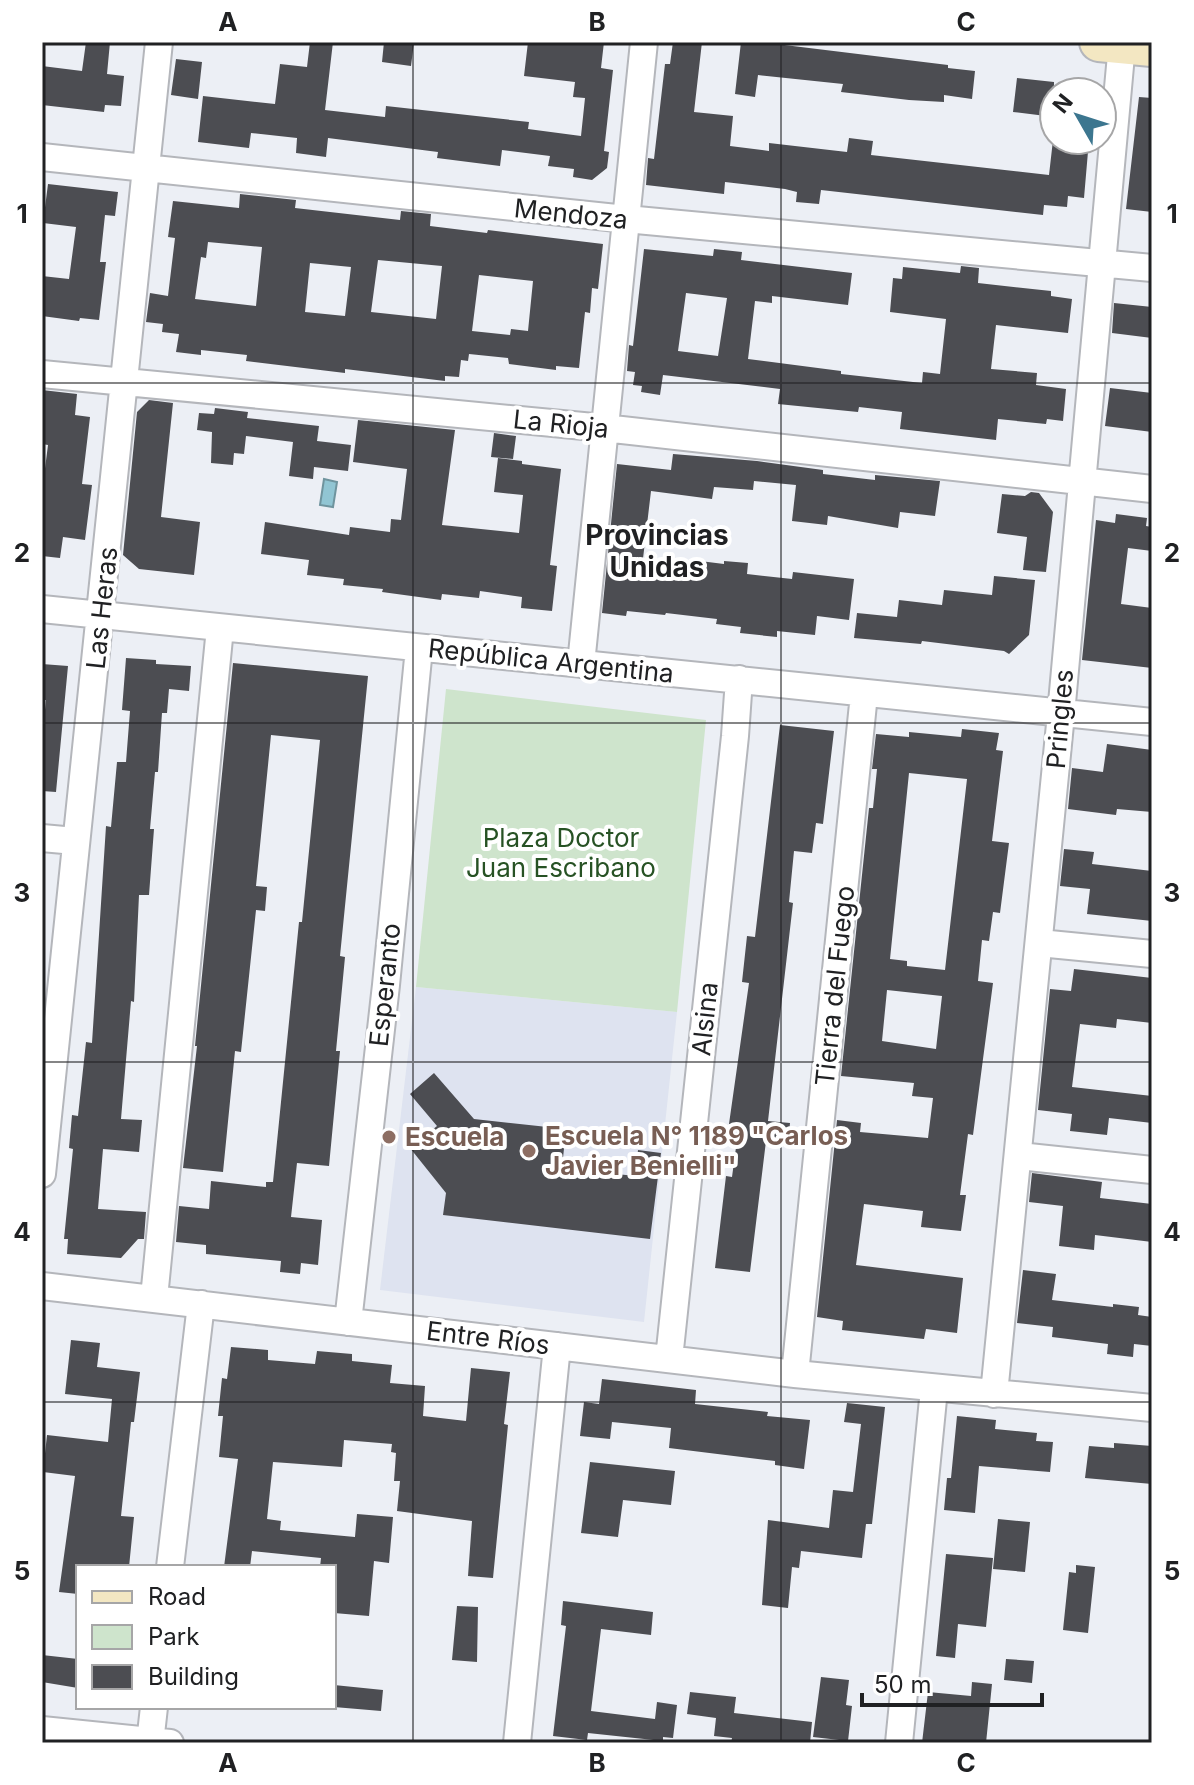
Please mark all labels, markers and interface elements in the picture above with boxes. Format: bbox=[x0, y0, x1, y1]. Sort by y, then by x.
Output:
text: A bbox=[218, 6, 238, 37]
text: B bbox=[588, 6, 606, 37]
text: C bbox=[956, 6, 976, 37]
north arrow bbox=[1038, 76, 1118, 156]
text: N bbox=[1047, 89, 1078, 118]
street label: Mendoza bbox=[513, 192, 629, 235]
text: 1 bbox=[16, 198, 28, 229]
text: 1 bbox=[1166, 198, 1178, 229]
street label: La Rioja bbox=[512, 403, 610, 444]
district label: Provincias Unidas bbox=[585, 518, 729, 584]
text: 2 bbox=[14, 537, 30, 568]
text: 2 bbox=[1164, 537, 1180, 568]
street label: Las Heras bbox=[80, 545, 123, 671]
street label: República Argentina bbox=[427, 632, 675, 689]
street label: Pringles bbox=[1040, 668, 1079, 770]
park label: Plaza Doctor Juan Escribano bbox=[466, 822, 656, 883]
text: 3 bbox=[14, 877, 30, 908]
text: 3 bbox=[1164, 877, 1180, 908]
street label: Tierra del Fuego bbox=[809, 884, 860, 1088]
street label: Esperanto bbox=[363, 922, 406, 1048]
street label: Alsina bbox=[685, 980, 724, 1057]
place label: Escuela N° 1189 "Carlos Javier Benielli" bbox=[545, 1120, 848, 1181]
place label: Escuela bbox=[405, 1121, 504, 1152]
marker: Escuela bbox=[380, 1128, 398, 1146]
marker: Escuela N° 1189 "Carlos Javier Benielli" bbox=[520, 1142, 538, 1160]
text: 4 bbox=[13, 1216, 31, 1247]
text: 4 bbox=[1163, 1216, 1181, 1247]
street label: Entre Ríos bbox=[425, 1315, 551, 1360]
text: 5 bbox=[14, 1555, 30, 1586]
text: 5 bbox=[1164, 1555, 1180, 1586]
legend bbox=[76, 1565, 336, 1709]
text: Road bbox=[148, 1582, 206, 1611]
text: Park bbox=[148, 1622, 199, 1651]
scale bar bbox=[862, 1657, 1042, 1707]
text: Building bbox=[148, 1662, 239, 1691]
text: 50 m bbox=[874, 1670, 932, 1699]
text: A bbox=[218, 1747, 238, 1778]
text: B bbox=[588, 1747, 606, 1778]
text: C bbox=[956, 1747, 976, 1778]

